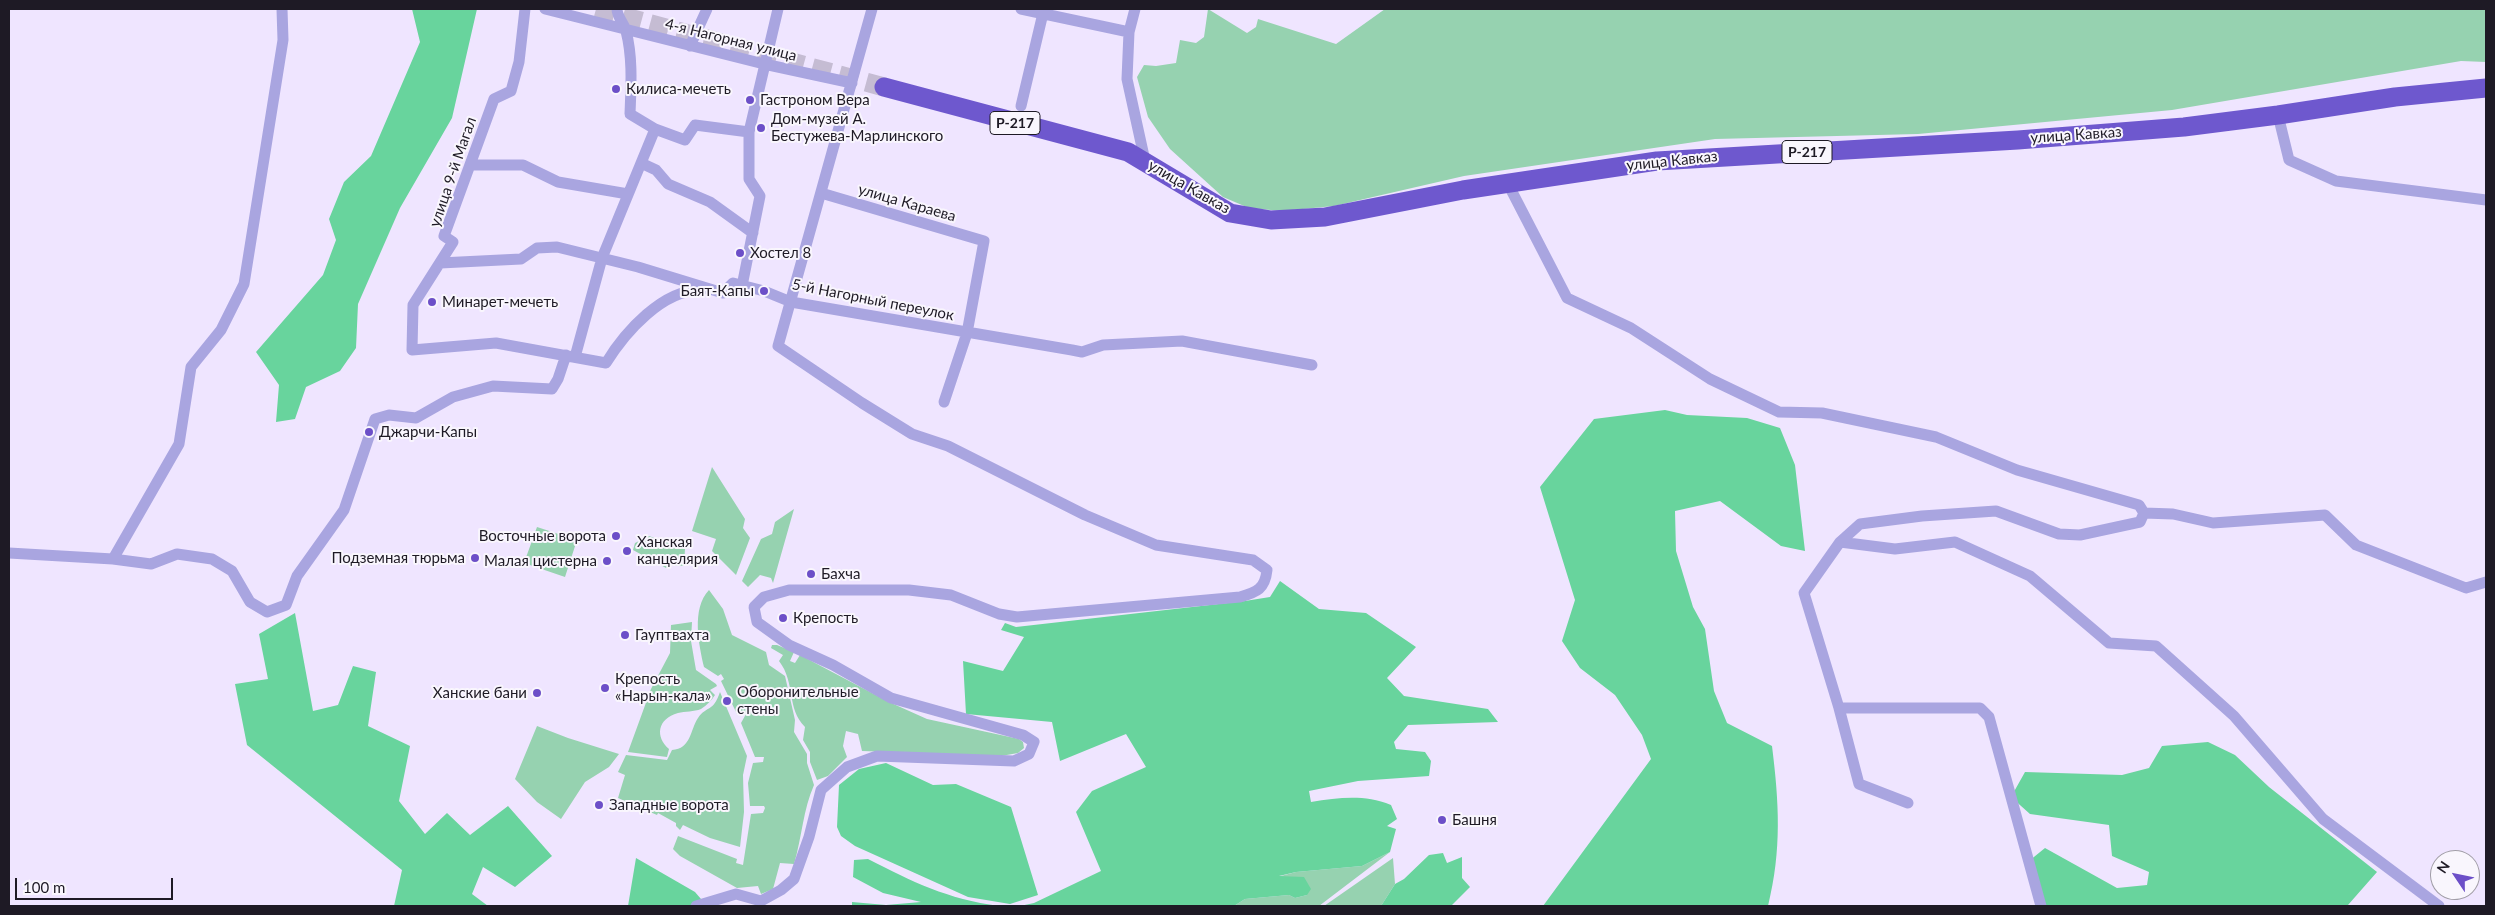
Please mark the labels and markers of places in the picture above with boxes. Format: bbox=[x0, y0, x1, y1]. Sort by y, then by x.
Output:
place label: Килиса-мечеть bbox=[626, 80, 731, 98]
marker: Килиса-мечеть bbox=[610, 83, 622, 95]
place label: Гастроном Вера bbox=[760, 91, 870, 109]
marker: Гастроном Вера bbox=[744, 94, 756, 106]
place label: Дом-музей А. Бестужева-Марлинского bbox=[771, 110, 943, 145]
marker: Дом-музей А. Бестужева-Марлинского bbox=[755, 122, 767, 134]
place label: Хостел 8 bbox=[750, 244, 811, 262]
marker: Хостел 8 bbox=[734, 247, 746, 259]
place label: Баят-Капы bbox=[680, 282, 754, 300]
marker: Баят-Капы bbox=[758, 285, 770, 297]
place label: Минарет-мечеть bbox=[442, 293, 558, 311]
marker: Минарет-мечеть bbox=[426, 296, 438, 308]
place label: Джарчи-Капы bbox=[379, 423, 477, 441]
marker: Джарчи-Капы bbox=[363, 426, 375, 438]
place label: Восточные ворота bbox=[479, 527, 606, 545]
marker: Восточные ворота bbox=[610, 530, 622, 542]
place label: Ханская канцелярия bbox=[637, 533, 718, 568]
marker: Ханская канцелярия bbox=[621, 545, 633, 557]
place label: Подземная тюрьма bbox=[331, 549, 465, 567]
marker: Подземная тюрьма bbox=[469, 552, 481, 564]
place label: Малая цистерна bbox=[484, 552, 597, 570]
marker: Малая цистерна bbox=[601, 555, 613, 567]
place label: Бахча bbox=[821, 565, 860, 583]
marker: Бахча bbox=[805, 568, 817, 580]
place label: Крепость bbox=[793, 609, 858, 627]
marker: Крепость bbox=[777, 612, 789, 624]
place label: Гауптвахта bbox=[635, 626, 709, 644]
marker: Гауптвахта bbox=[619, 629, 631, 641]
place label: Крепость «Нарын-кала» bbox=[615, 670, 711, 705]
marker: Крепость «Нарын-кала» bbox=[599, 682, 611, 694]
place label: Оборонительные стены bbox=[737, 683, 859, 718]
place label: Ханские бани bbox=[433, 684, 527, 702]
marker: Ханские бани bbox=[531, 687, 543, 699]
marker: Оборонительные стены bbox=[721, 695, 733, 707]
place label: Западные ворота bbox=[609, 796, 729, 814]
marker: Западные ворота bbox=[593, 799, 605, 811]
place label: Башня bbox=[1452, 811, 1497, 829]
marker: Башня bbox=[1436, 814, 1448, 826]

